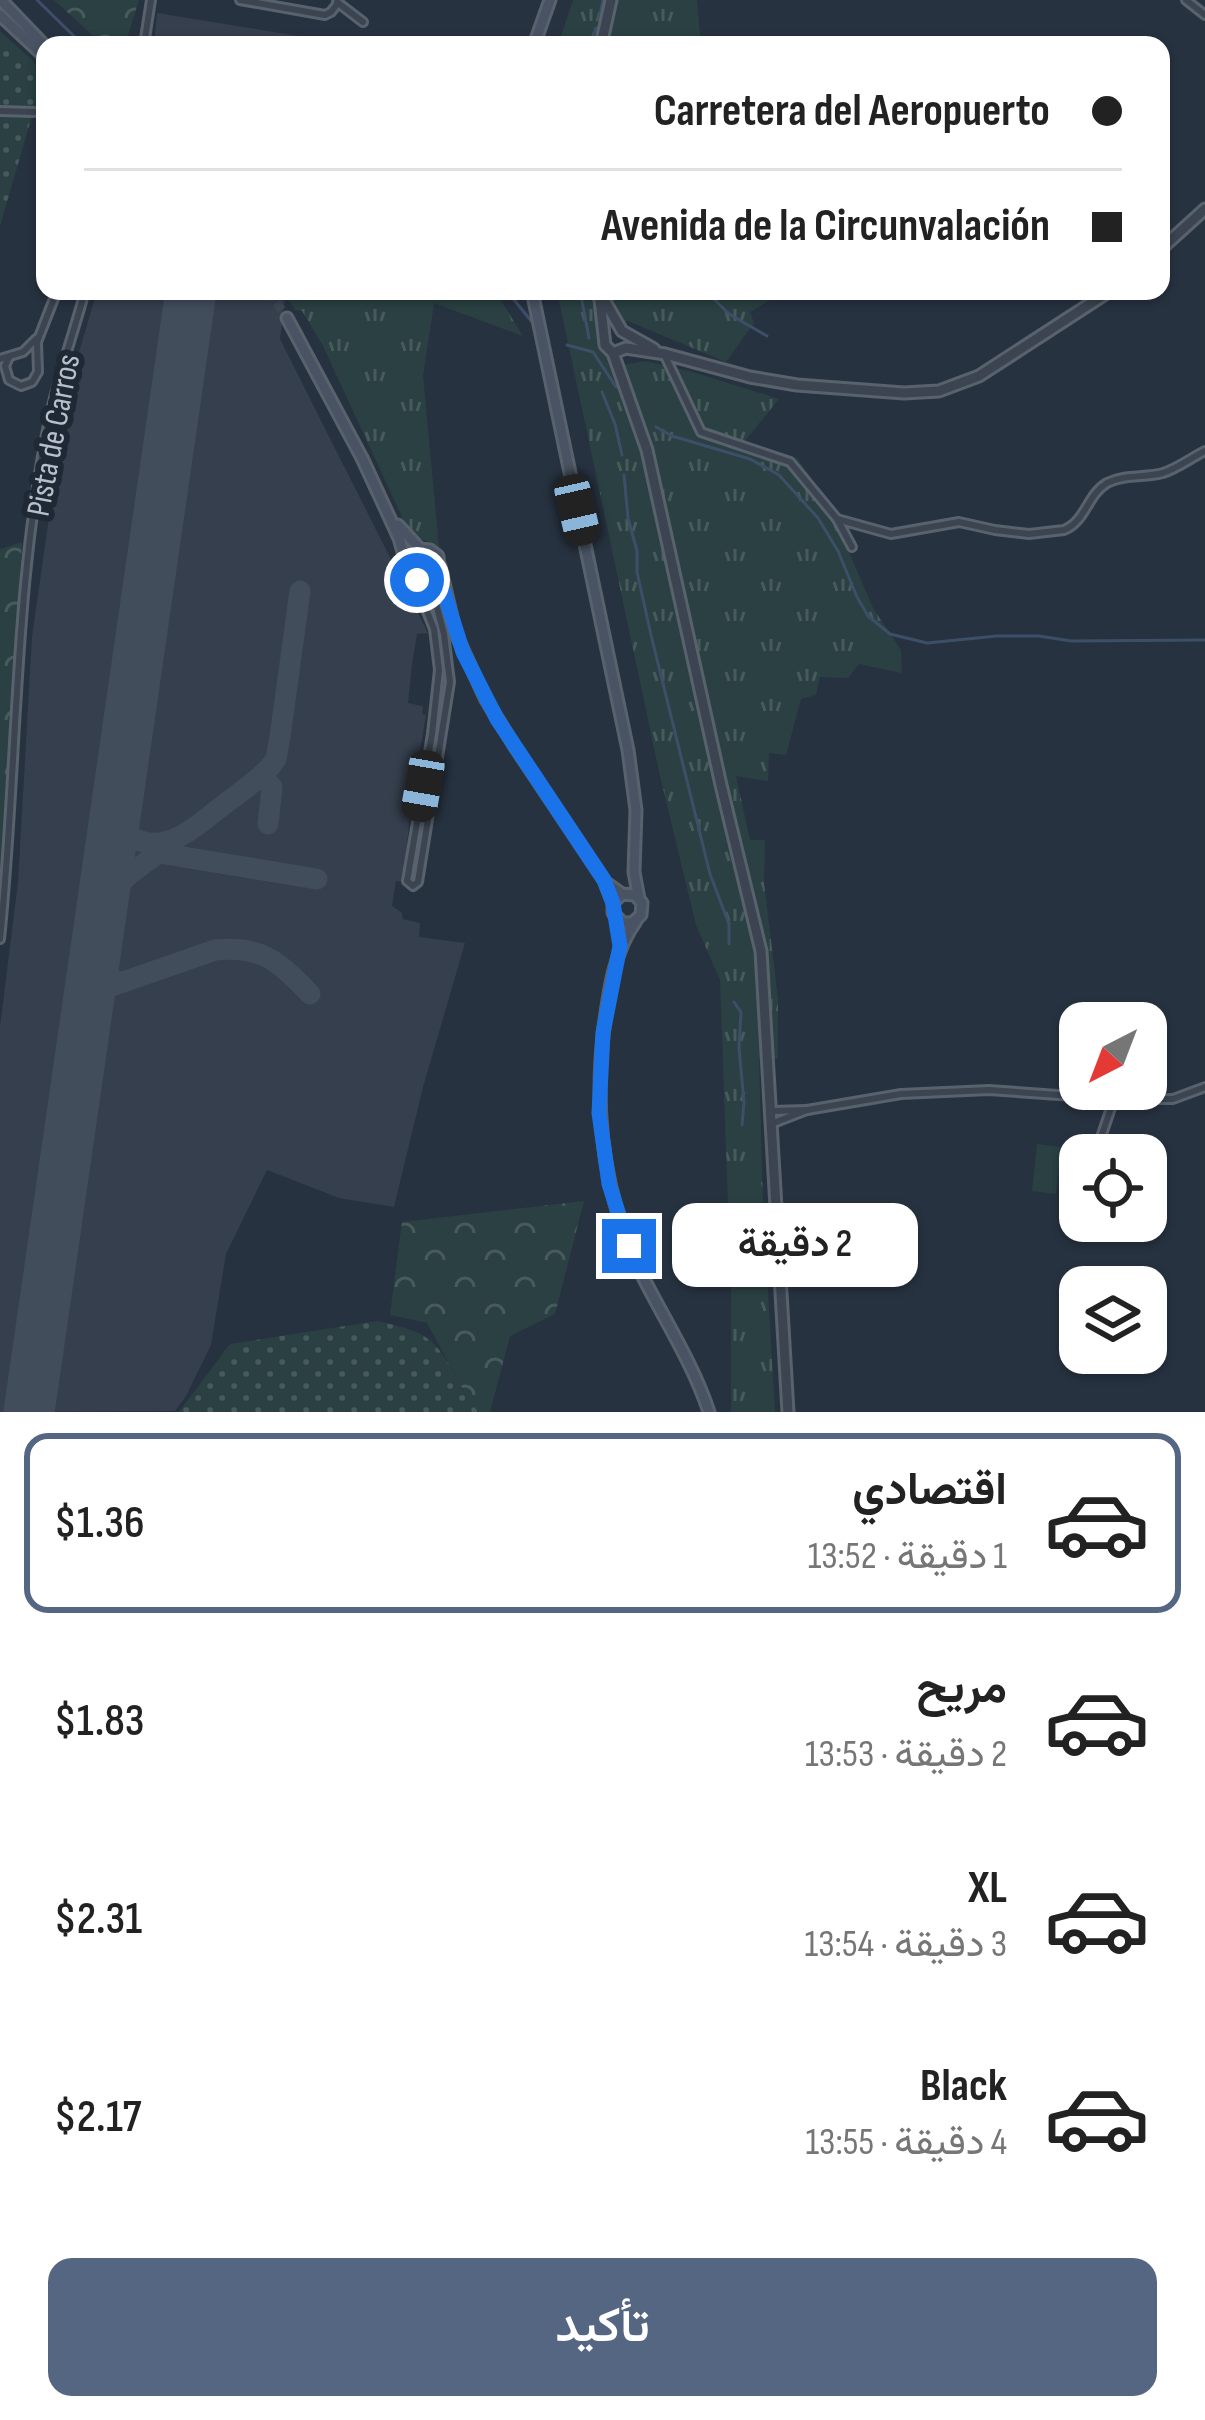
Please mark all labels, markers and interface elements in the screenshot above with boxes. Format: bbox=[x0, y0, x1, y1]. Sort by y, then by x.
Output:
text: Carretera del Aeropuerto bbox=[654, 84, 1050, 139]
text: Avenida de la Circunvalación bbox=[601, 199, 1050, 254]
street label: Pista de Carros bbox=[19, 351, 89, 520]
car bbox=[551, 471, 603, 549]
route start bbox=[390, 553, 444, 607]
car bbox=[399, 747, 447, 825]
north arrow bbox=[1059, 1002, 1167, 1110]
map controls bbox=[1059, 1002, 1167, 1374]
button: locate bbox=[1059, 1134, 1167, 1242]
callout: 2 دقيقة bbox=[671, 1204, 917, 1288]
route end bbox=[602, 1219, 656, 1273]
text: 2 دقيقة bbox=[738, 1221, 852, 1268]
button: layers bbox=[1059, 1266, 1167, 1374]
text: اقتصادي bbox=[852, 1463, 1007, 1518]
icon: car bbox=[1043, 1469, 1151, 1577]
text: $1.36 bbox=[54, 1496, 144, 1551]
text: 1 دقيقة · 13:52 bbox=[808, 1533, 1007, 1580]
text: مريح bbox=[916, 1661, 1007, 1716]
icon: car bbox=[1043, 1667, 1151, 1775]
text: $1.83 bbox=[54, 1694, 144, 1749]
text: 2 دقيقة · 13:53 bbox=[805, 1731, 1007, 1778]
text: XL bbox=[968, 1861, 1007, 1916]
icon: car bbox=[1043, 1865, 1151, 1973]
text: $2.31 bbox=[54, 1892, 142, 1947]
text: 3 دقيقة · 13:54 bbox=[805, 1921, 1007, 1968]
text: Black bbox=[920, 2059, 1007, 2114]
icon: car bbox=[1043, 2063, 1151, 2171]
text: $2.17 bbox=[54, 2090, 141, 2145]
text: 4 دقيقة · 13:55 bbox=[805, 2119, 1007, 2166]
button: تأكيد bbox=[48, 2258, 1157, 2396]

